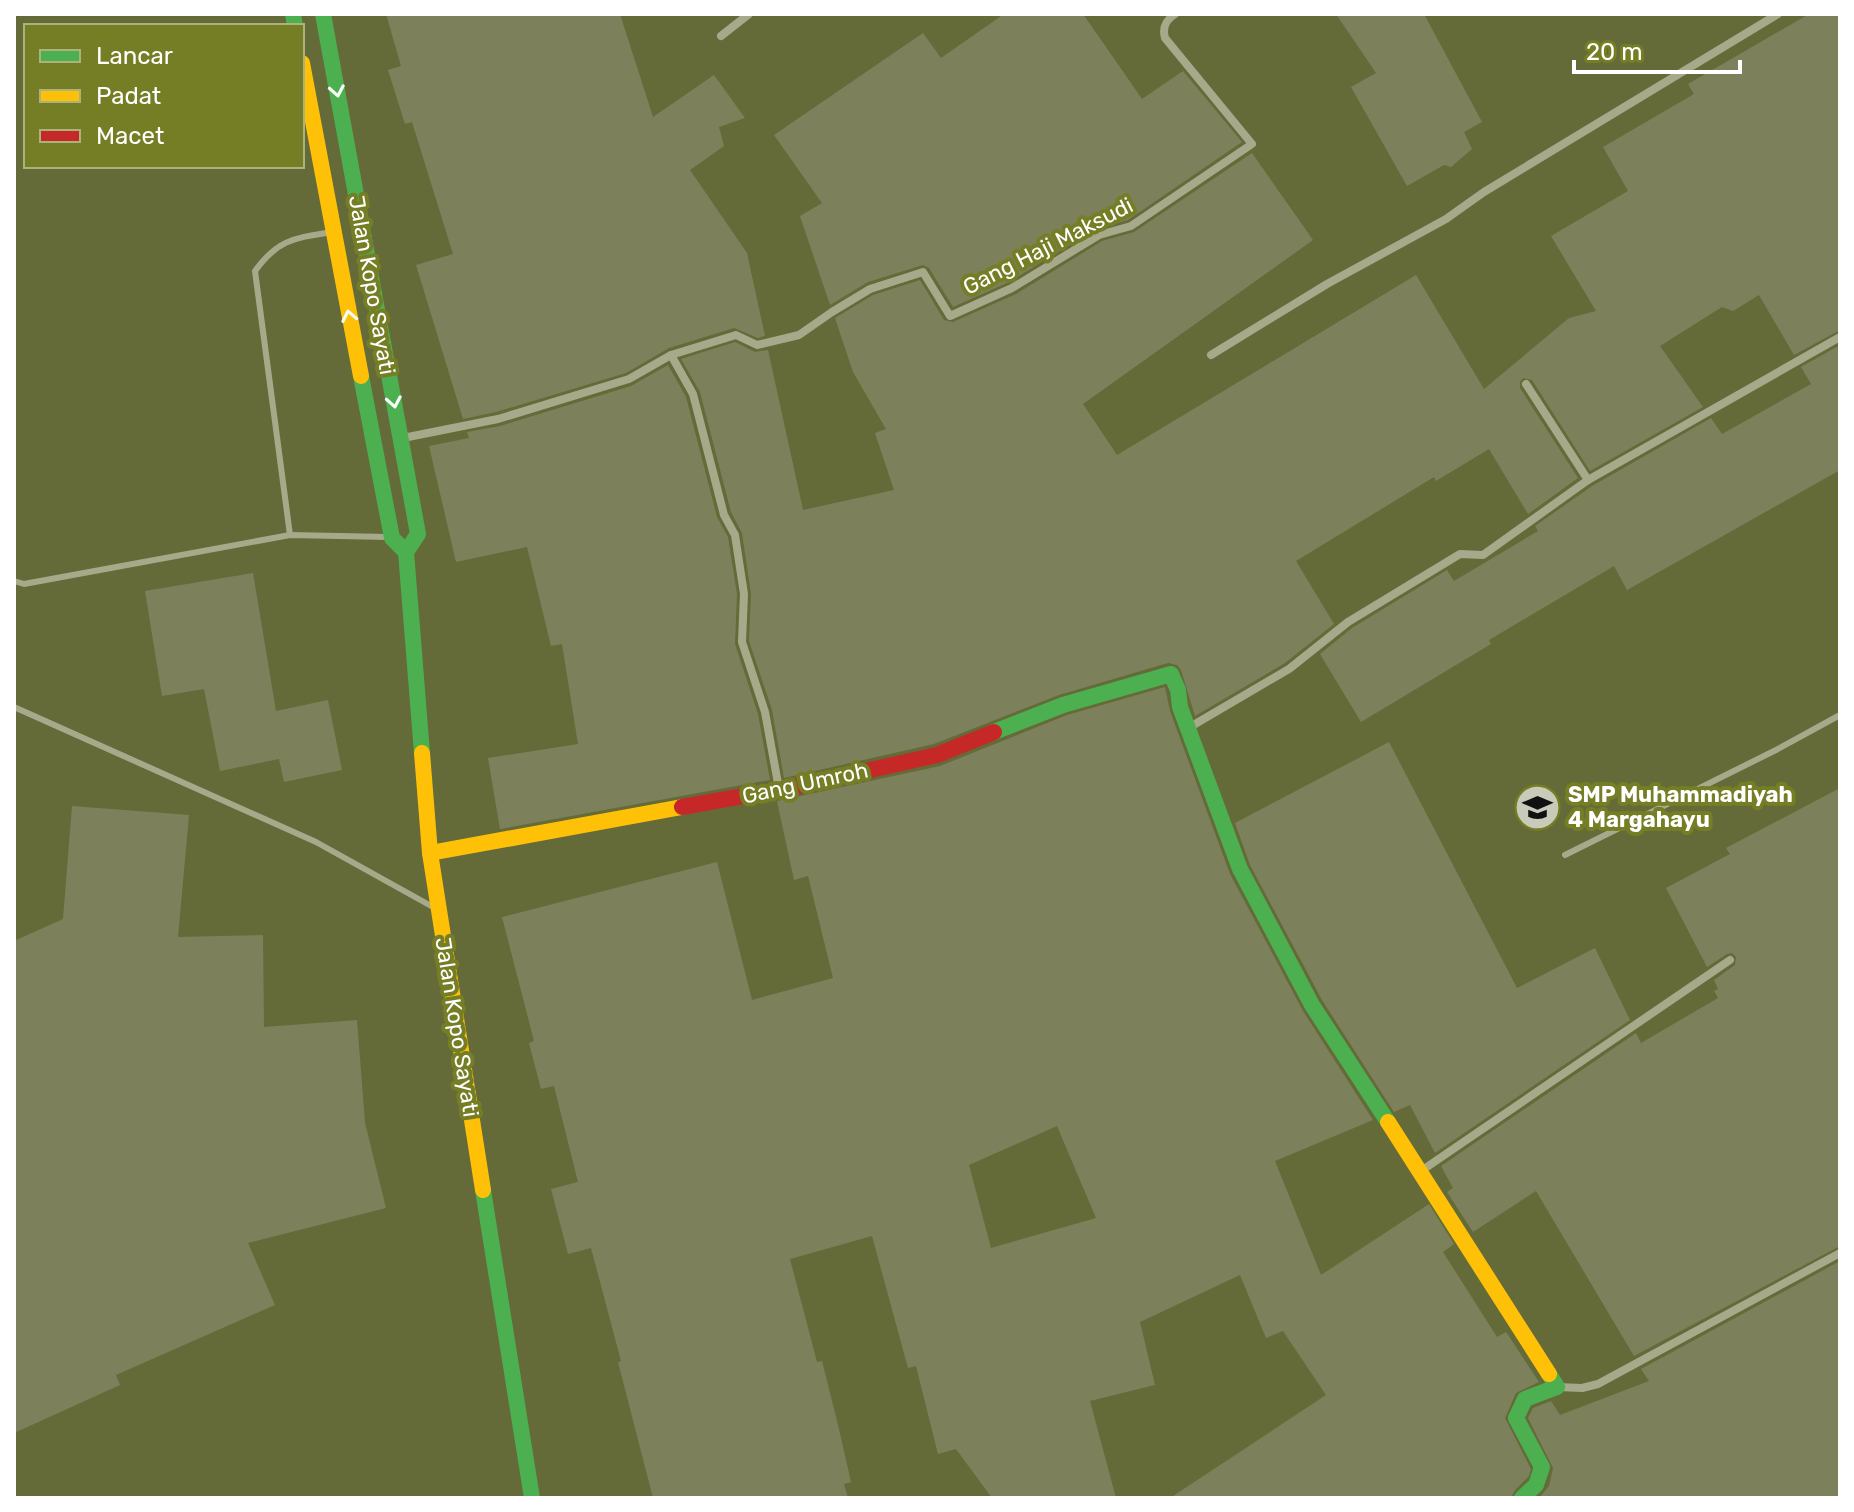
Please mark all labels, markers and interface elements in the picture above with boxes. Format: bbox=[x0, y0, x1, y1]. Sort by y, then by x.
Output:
legend bbox=[24, 24, 304, 168]
scale bar bbox=[1574, 24, 1740, 74]
text: 20 m bbox=[1586, 38, 1643, 66]
text: Lancar bbox=[96, 42, 173, 70]
text: Padat bbox=[96, 82, 161, 110]
one-way arrow bbox=[327, 84, 344, 97]
text: Macet bbox=[96, 122, 164, 150]
street label: Gang Haji Maksudi bbox=[959, 192, 1137, 300]
street label: Jalan Kopo Sayati bbox=[343, 193, 401, 377]
one-way arrow bbox=[341, 310, 358, 323]
one-way arrow bbox=[384, 395, 401, 408]
street label: Gang Umroh bbox=[740, 756, 870, 810]
place label: SMP Muhammadiyah 4 Margahayu bbox=[1568, 781, 1793, 833]
school or university icon: SMP Muhammadiyah 4 Margahayu bbox=[1513, 783, 1561, 831]
street label: Jalan Kopo Sayati bbox=[429, 935, 485, 1119]

